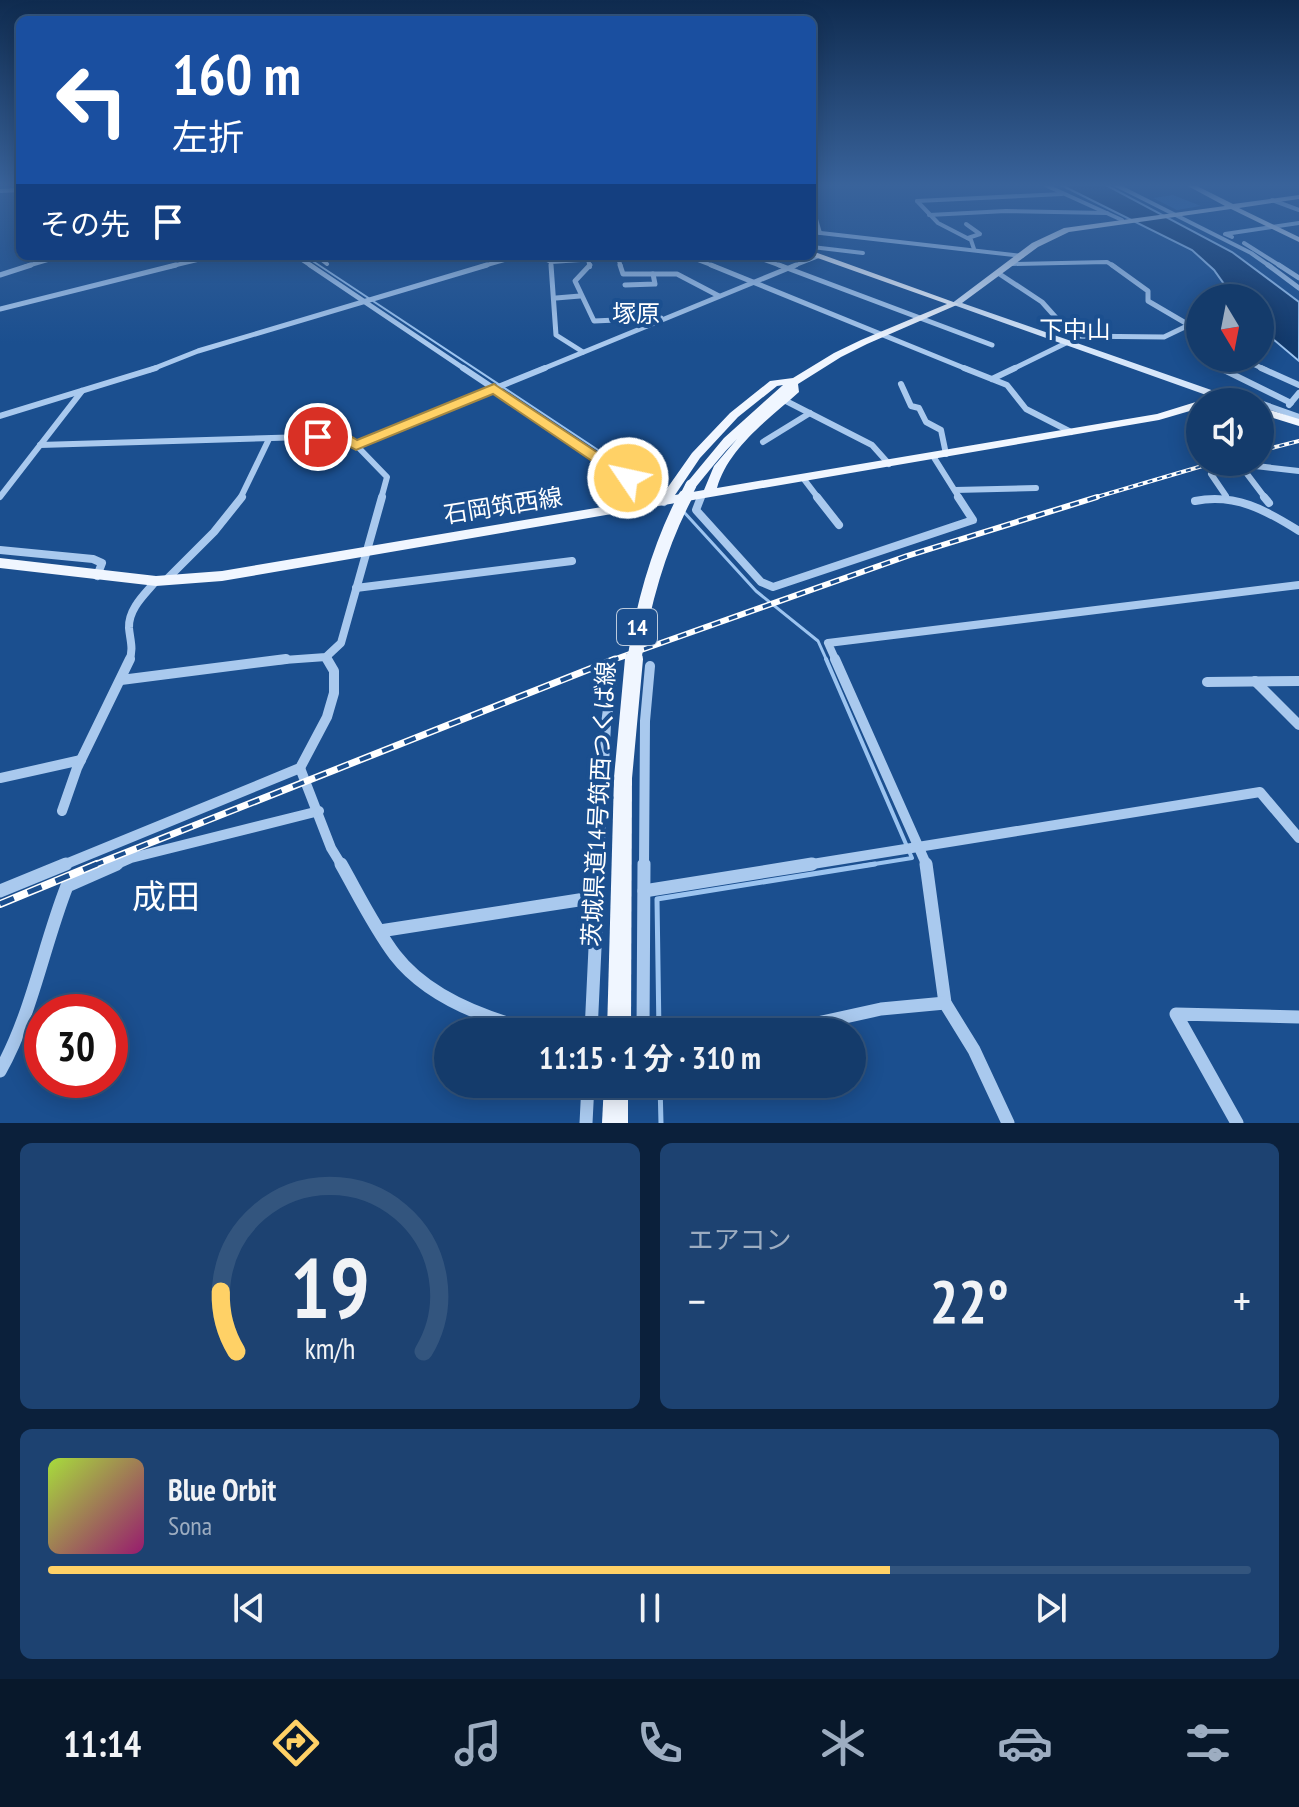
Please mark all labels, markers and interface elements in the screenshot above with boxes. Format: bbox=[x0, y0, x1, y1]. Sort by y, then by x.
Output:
text: 160 m bbox=[172, 38, 301, 110]
icon: left bbox=[40, 48, 144, 152]
text: 左折 bbox=[172, 113, 244, 160]
icon: arrive bbox=[146, 200, 190, 244]
text: その先 bbox=[40, 204, 130, 243]
north arrow bbox=[1186, 284, 1274, 372]
map controls bbox=[1186, 284, 1274, 476]
district label: 塚原 bbox=[612, 298, 660, 329]
district label: 下中山 bbox=[1039, 314, 1111, 345]
button: sound bbox=[1186, 388, 1274, 476]
pin bbox=[284, 403, 352, 471]
icon: arrive bbox=[296, 415, 340, 459]
position arrow bbox=[586, 436, 670, 520]
street label: 石岡筑西線 bbox=[441, 481, 565, 530]
road number: 14 bbox=[617, 609, 657, 645]
street label: 茨城県道14号筑西つくば線 bbox=[576, 661, 621, 947]
district label: 成田 bbox=[132, 874, 200, 918]
speed limit sign: 30 bbox=[24, 994, 128, 1098]
text: 11:15 · 1 分 · 310 m bbox=[539, 1038, 761, 1077]
text: エアコン bbox=[688, 1223, 792, 1256]
text: 19 bbox=[290, 1233, 370, 1341]
text: 22° bbox=[930, 1262, 1009, 1340]
text: − bbox=[688, 1272, 706, 1329]
text: + bbox=[1233, 1272, 1251, 1329]
text: km/h bbox=[304, 1330, 355, 1367]
text: Blue Orbit bbox=[168, 1470, 276, 1509]
text: Sona bbox=[168, 1509, 212, 1542]
icon: previous bbox=[227, 1586, 271, 1630]
icon: pause bbox=[628, 1586, 672, 1630]
icon: next bbox=[1029, 1586, 1073, 1630]
icon: directions bbox=[268, 1715, 324, 1771]
icon: music bbox=[450, 1715, 506, 1771]
icon: phone bbox=[632, 1715, 688, 1771]
icon: climate bbox=[815, 1715, 871, 1771]
icon: car bbox=[997, 1715, 1053, 1771]
icon: filters bbox=[1180, 1715, 1236, 1771]
text: 11:14 bbox=[63, 1720, 141, 1767]

